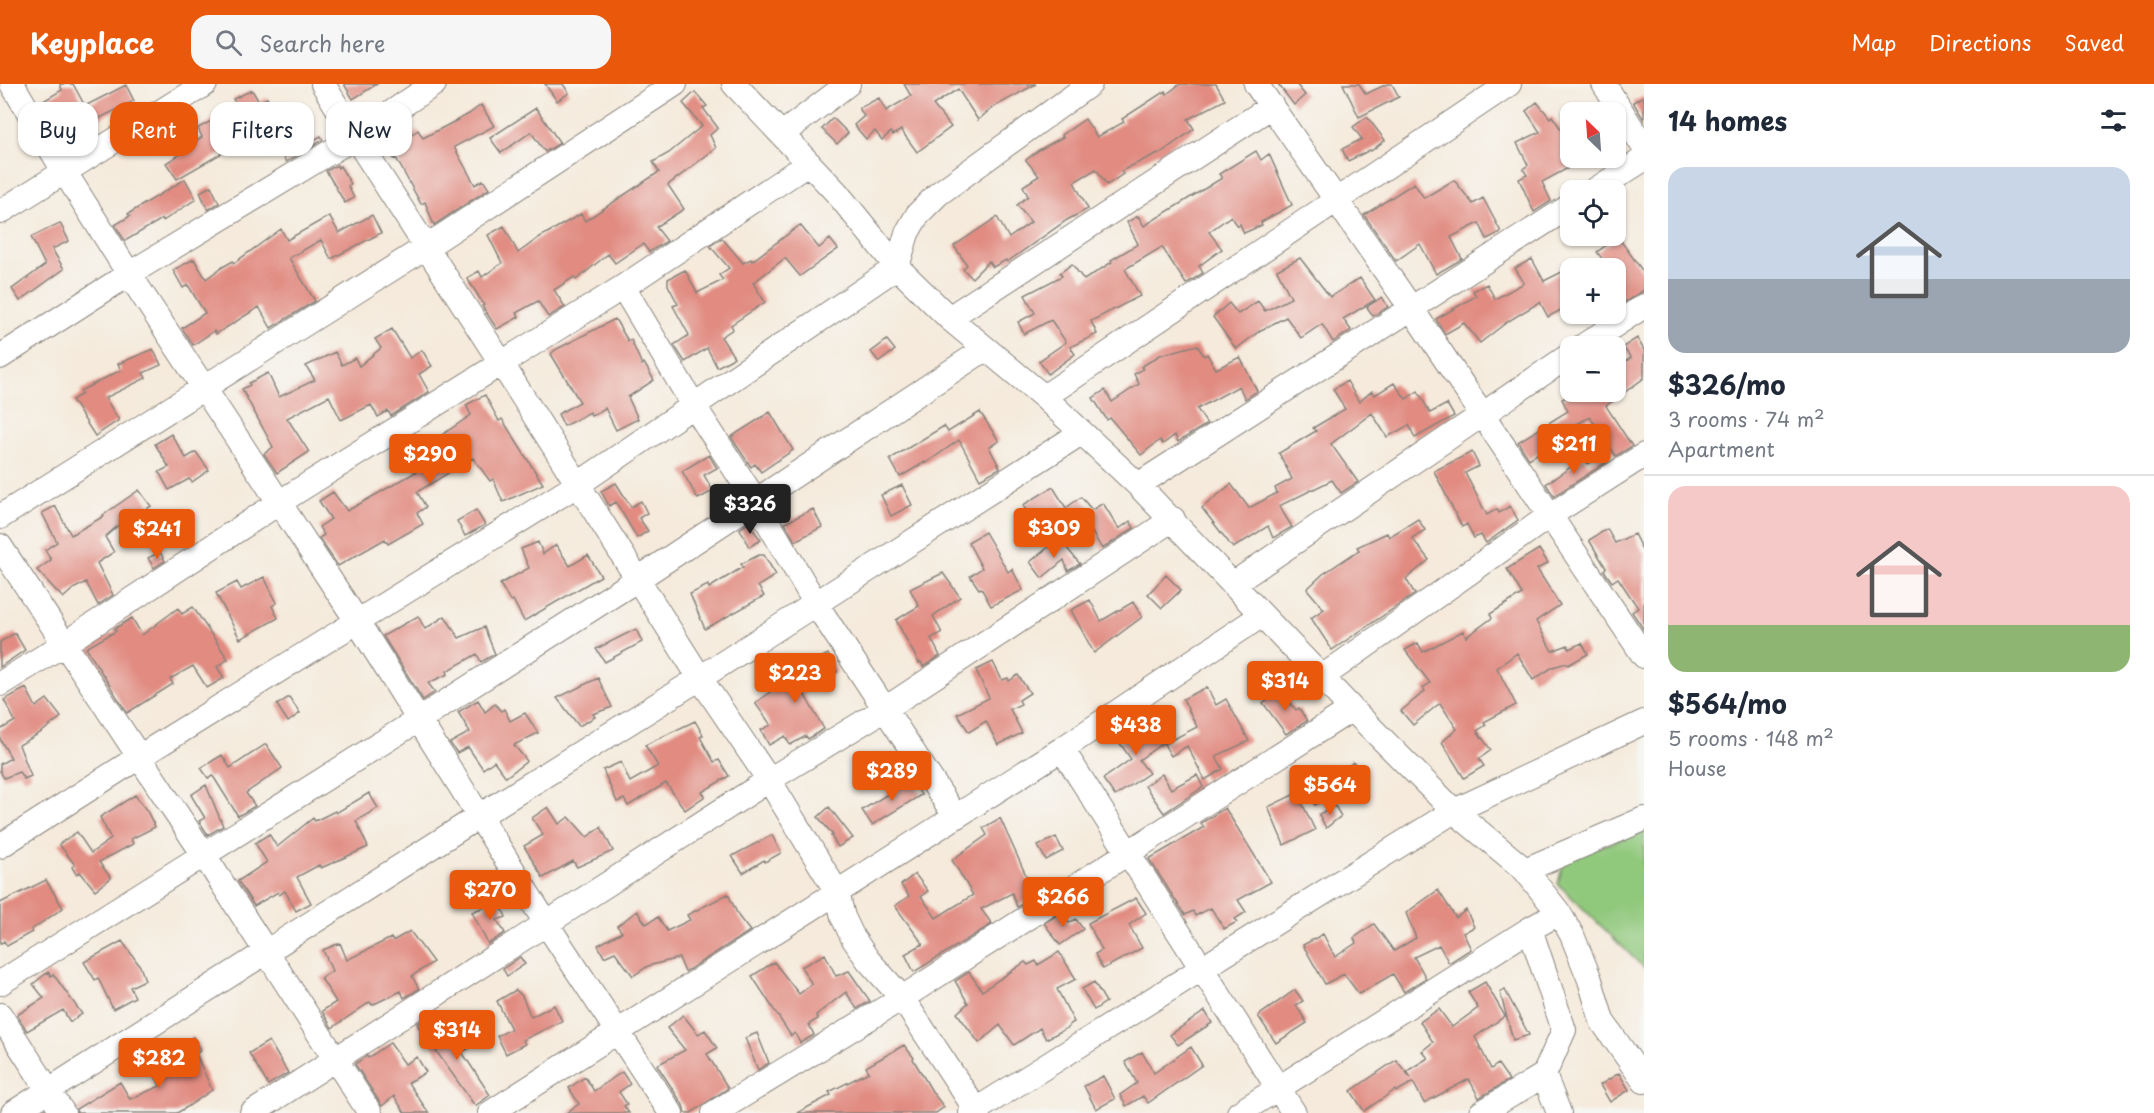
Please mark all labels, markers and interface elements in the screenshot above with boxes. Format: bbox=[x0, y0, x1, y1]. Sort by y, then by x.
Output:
search box bbox=[191, 15, 611, 69]
text: Keyplace bbox=[30, 21, 155, 64]
icon: search bbox=[212, 26, 245, 59]
text: Search here bbox=[260, 26, 385, 59]
text: Map bbox=[1851, 26, 1896, 58]
text: Directions bbox=[1929, 26, 2031, 58]
text: Saved bbox=[2064, 26, 2124, 58]
text: 14 homes bbox=[1668, 101, 1787, 140]
chip: Buy bbox=[18, 102, 98, 156]
chip: Rent bbox=[110, 102, 198, 156]
chip: Filters bbox=[210, 102, 314, 156]
chip: New bbox=[326, 102, 412, 156]
north arrow bbox=[1560, 102, 1626, 168]
map controls bbox=[1560, 102, 1626, 402]
icon: filters bbox=[2097, 104, 2130, 137]
button: locate bbox=[1560, 180, 1626, 246]
icon: home bbox=[1845, 206, 1953, 314]
button: + bbox=[1560, 258, 1626, 324]
button: − bbox=[1560, 336, 1626, 402]
text: $326/mo bbox=[1668, 365, 1786, 404]
text: 3 rooms · 74 m² bbox=[1668, 404, 1825, 434]
pin: $211 bbox=[1538, 424, 1610, 475]
text: $211 bbox=[1552, 428, 1597, 458]
pin: $290 bbox=[394, 434, 466, 485]
text: Apartment bbox=[1668, 434, 1775, 464]
text: $290 bbox=[403, 438, 457, 468]
pin: $326 bbox=[714, 484, 786, 535]
text: $326 bbox=[724, 488, 776, 518]
pin: $309 bbox=[1018, 508, 1090, 559]
pin: $241 bbox=[121, 509, 193, 560]
text: $309 bbox=[1028, 512, 1080, 542]
text: $241 bbox=[133, 513, 181, 543]
icon: home bbox=[1845, 525, 1953, 633]
pin: $223 bbox=[759, 653, 831, 704]
text: $223 bbox=[768, 657, 822, 687]
pin: $314 bbox=[1249, 661, 1321, 712]
text: $314 bbox=[1261, 665, 1309, 695]
text: $564/mo bbox=[1668, 684, 1787, 723]
pin: $438 bbox=[1100, 705, 1172, 756]
text: $438 bbox=[1110, 709, 1162, 739]
text: 5 rooms · 148 m² bbox=[1668, 723, 1834, 753]
pin: $289 bbox=[856, 751, 928, 802]
text: House bbox=[1668, 753, 1727, 783]
text: $289 bbox=[866, 755, 918, 785]
pin: $564 bbox=[1294, 765, 1366, 816]
text: $564 bbox=[1303, 769, 1357, 799]
pin: $270 bbox=[454, 870, 526, 921]
text: $270 bbox=[464, 874, 516, 904]
pin: $266 bbox=[1027, 877, 1099, 928]
text: $266 bbox=[1037, 881, 1089, 911]
pin: $314 bbox=[421, 1010, 493, 1061]
text: $314 bbox=[433, 1014, 481, 1044]
pin: $282 bbox=[123, 1038, 195, 1089]
text: $282 bbox=[133, 1042, 185, 1072]

